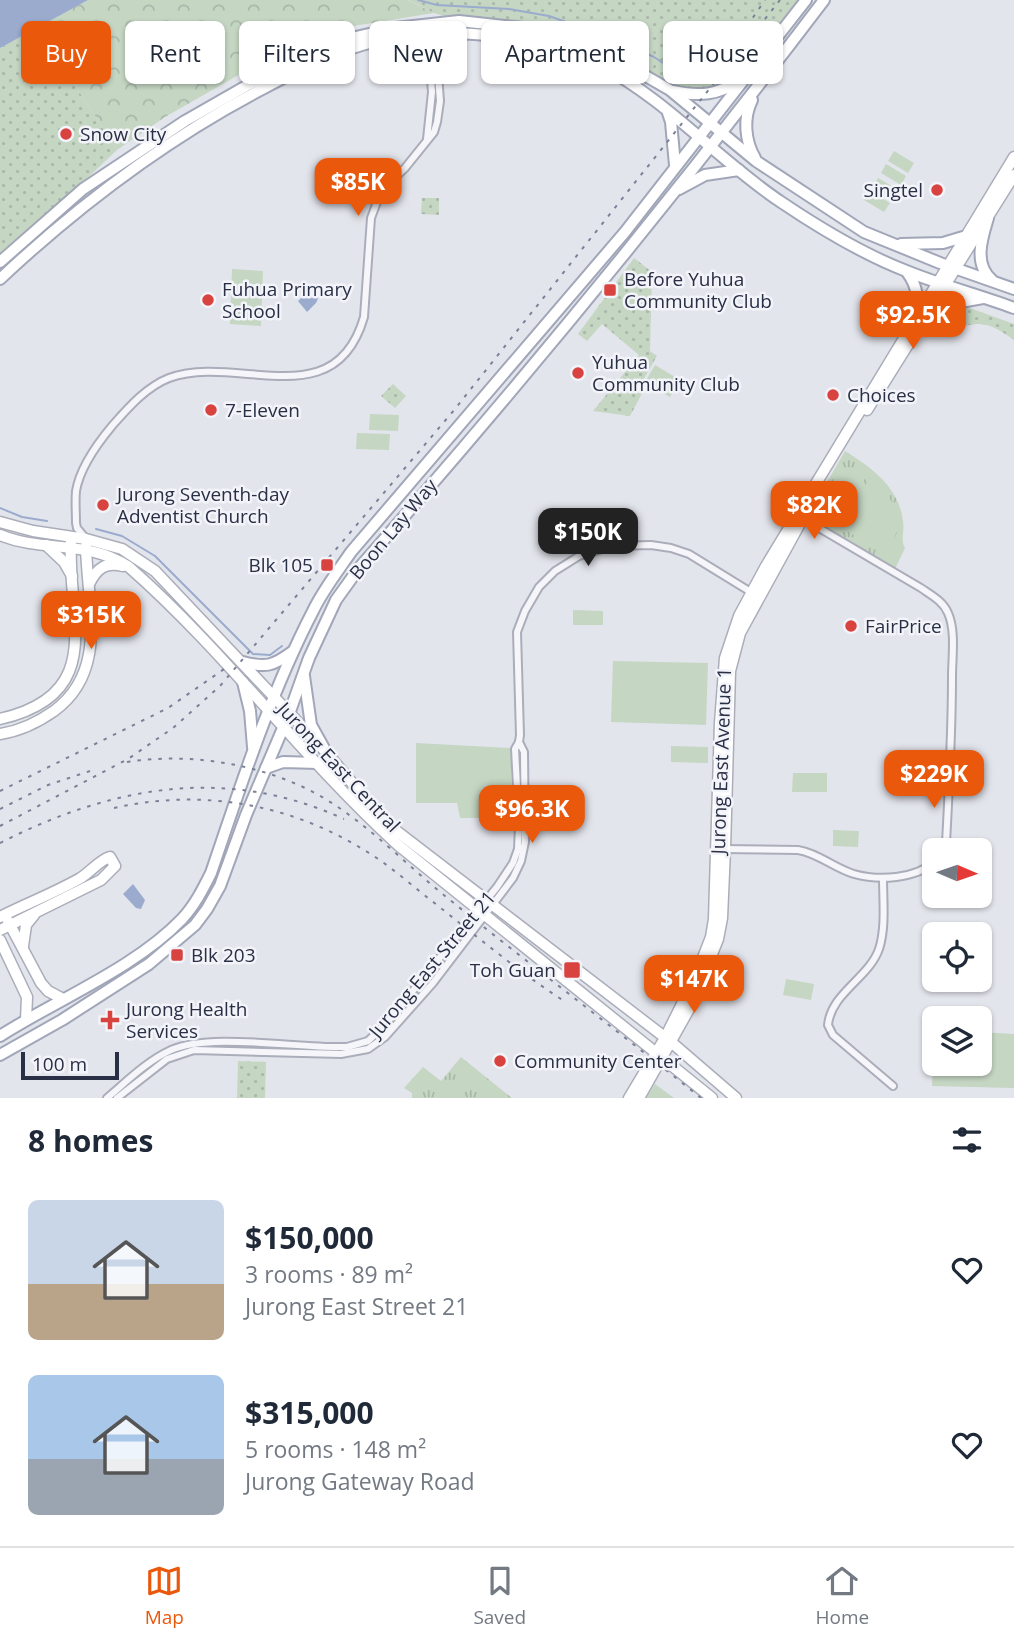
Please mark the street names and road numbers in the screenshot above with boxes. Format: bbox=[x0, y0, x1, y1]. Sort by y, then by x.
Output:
street label: Boon Lay Way bbox=[343, 473, 443, 585]
street label: Jurong East Avenue 1 bbox=[705, 667, 737, 857]
street label: Jurong East Central bbox=[271, 695, 406, 838]
street label: Jurong East Street 21 bbox=[361, 885, 501, 1045]

